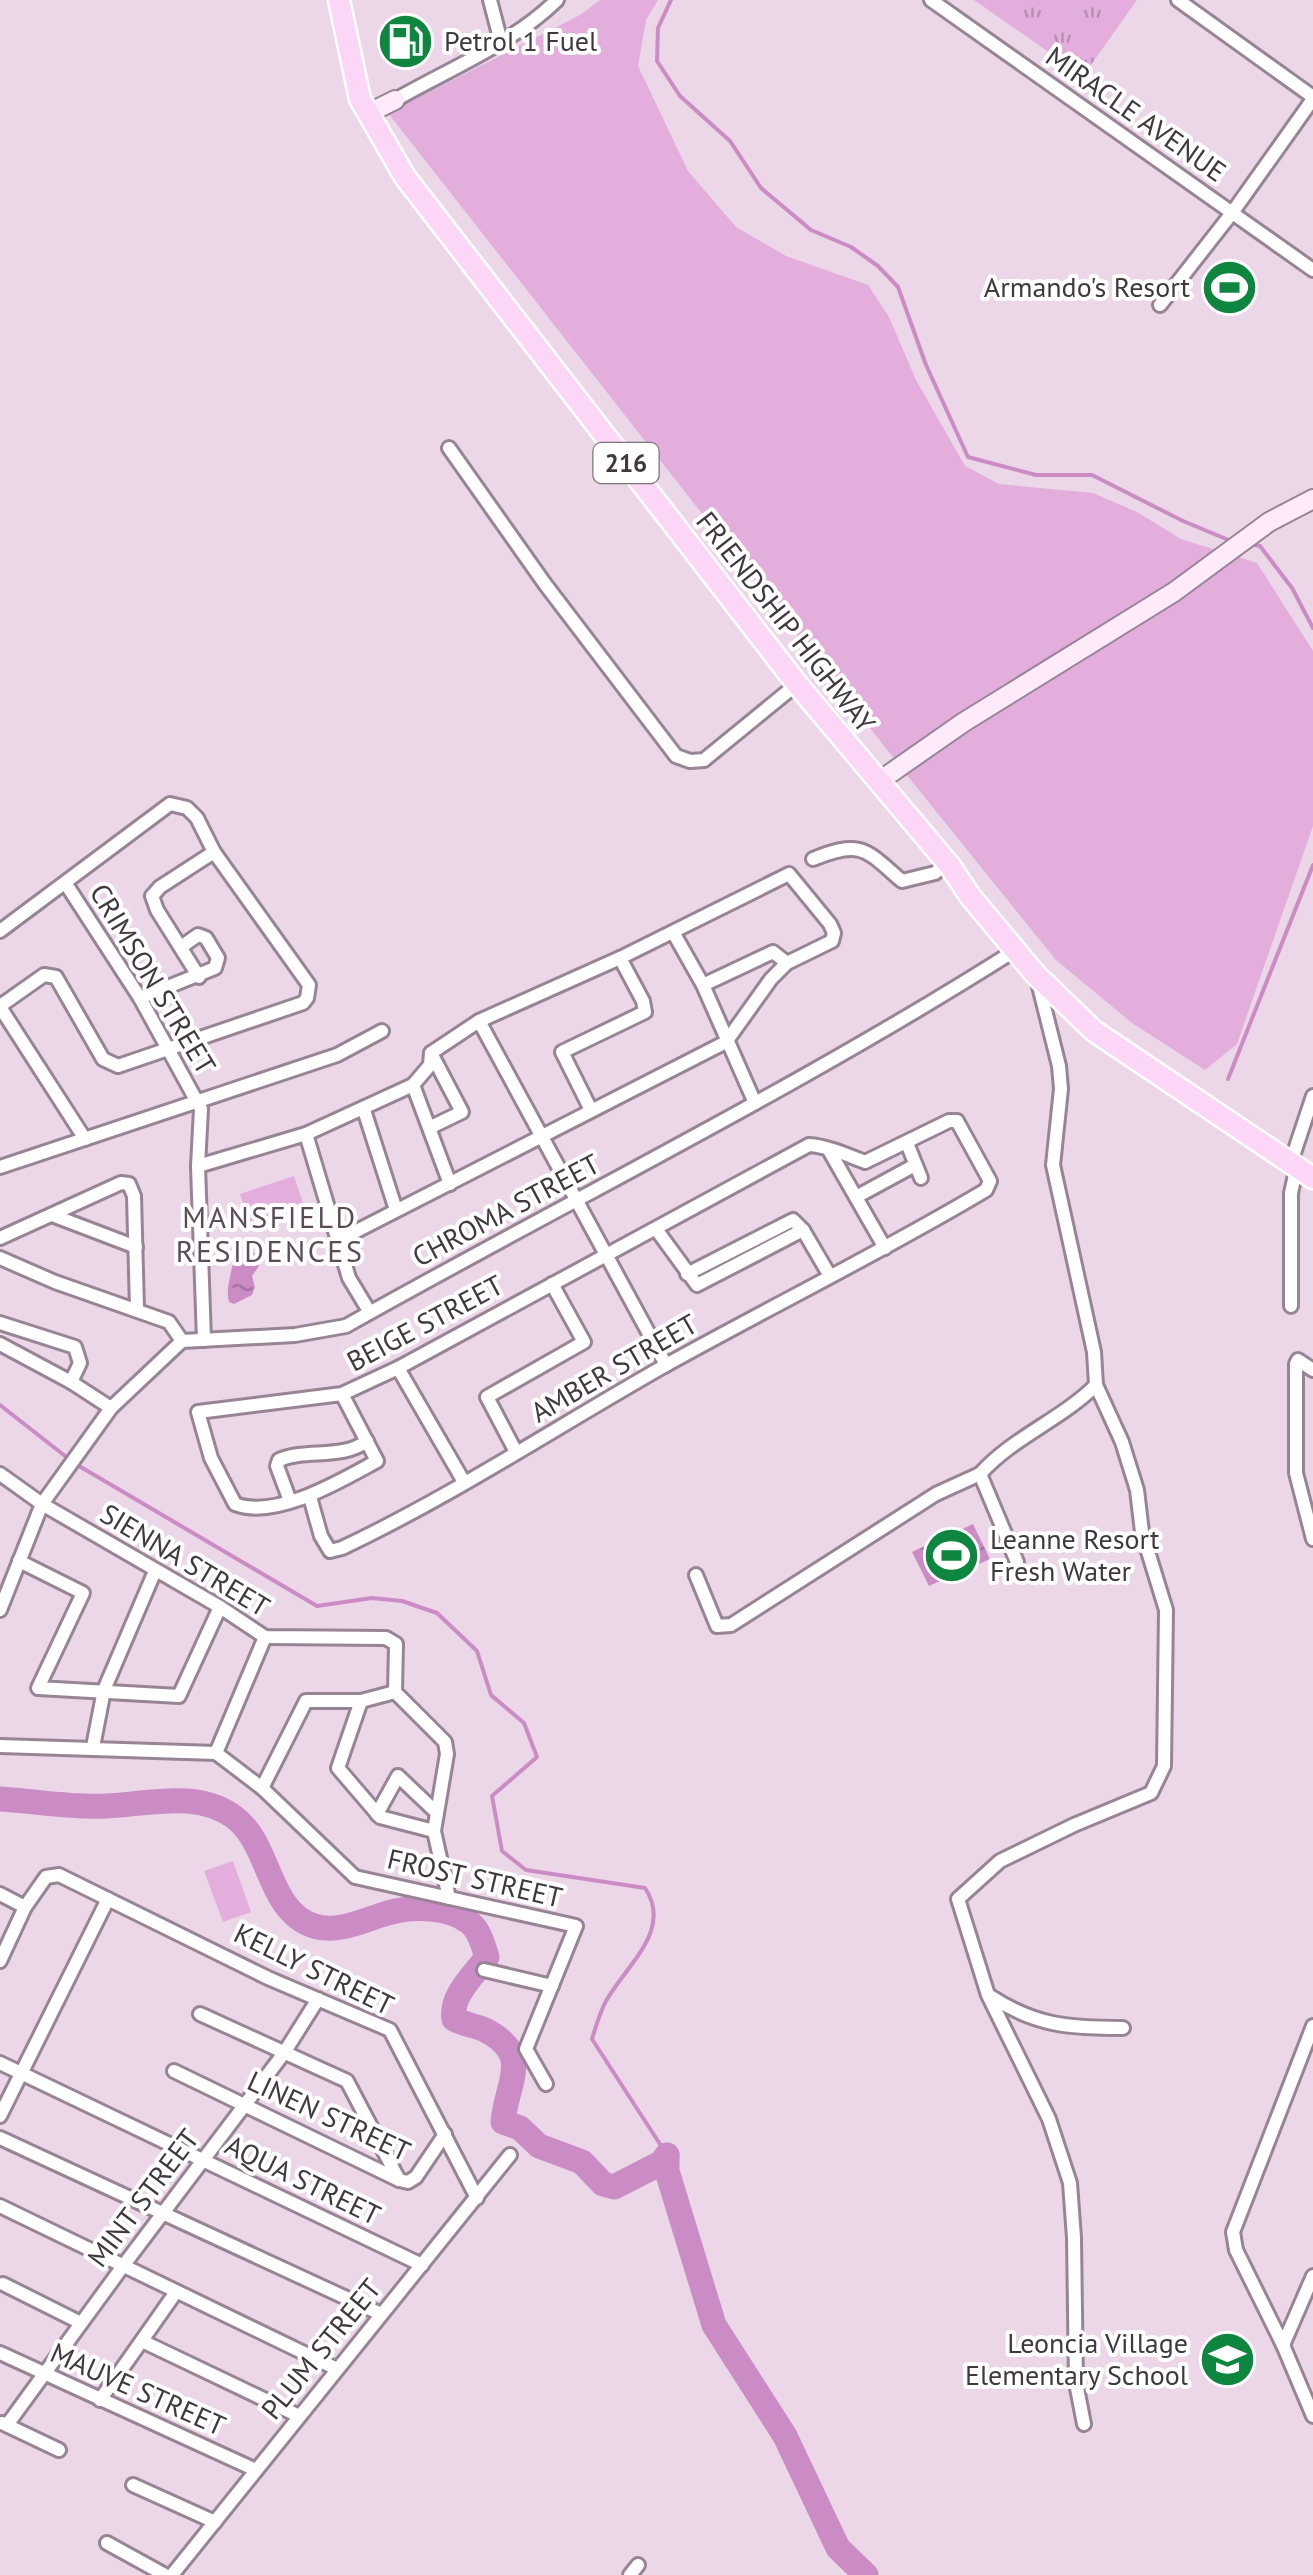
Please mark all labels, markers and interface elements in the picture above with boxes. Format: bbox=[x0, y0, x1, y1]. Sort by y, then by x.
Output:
fuel station icon: Petrol 1 Fuel bbox=[375, 11, 435, 71]
place label: Petrol 1 Fuel bbox=[444, 22, 597, 59]
street label: MIRACLE AVENUE bbox=[1039, 38, 1234, 190]
sports icon: Armando's Resort bbox=[1199, 257, 1259, 317]
place label: Armando's Resort bbox=[984, 268, 1191, 305]
road number: 216 bbox=[594, 443, 658, 483]
street label: FRIENDSHIP HIGHWAY bbox=[688, 504, 885, 740]
street label: CRIMSON STREET bbox=[82, 877, 225, 1081]
street label: CHROMA STREET bbox=[406, 1144, 606, 1274]
district label: MANSFIELD RESIDENCES bbox=[176, 1197, 364, 1270]
street label: BEIGE STREET bbox=[340, 1266, 510, 1379]
street label: AMBER STREET bbox=[524, 1305, 704, 1430]
street label: SIENNA STREET bbox=[94, 1495, 277, 1625]
place label: Leanne Resort Fresh Water bbox=[990, 1520, 1160, 1589]
sports icon: Leanne Resort Fresh Water bbox=[921, 1525, 981, 1585]
street label: FROST STREET bbox=[384, 1839, 567, 1916]
street label: KELLY STREET bbox=[228, 1914, 401, 2023]
street label: LINEN STREET bbox=[242, 2062, 417, 2170]
street label: MINT STREET bbox=[79, 2121, 207, 2274]
street label: AQUA STREET bbox=[219, 2126, 387, 2233]
street label: PLUM STREET bbox=[253, 2270, 389, 2427]
place label: Leoncia Village Elementary School bbox=[965, 2324, 1188, 2393]
school or university icon: Leoncia Village Elementary School bbox=[1197, 2329, 1257, 2389]
street label: MAUVE STREET bbox=[45, 2333, 232, 2444]

